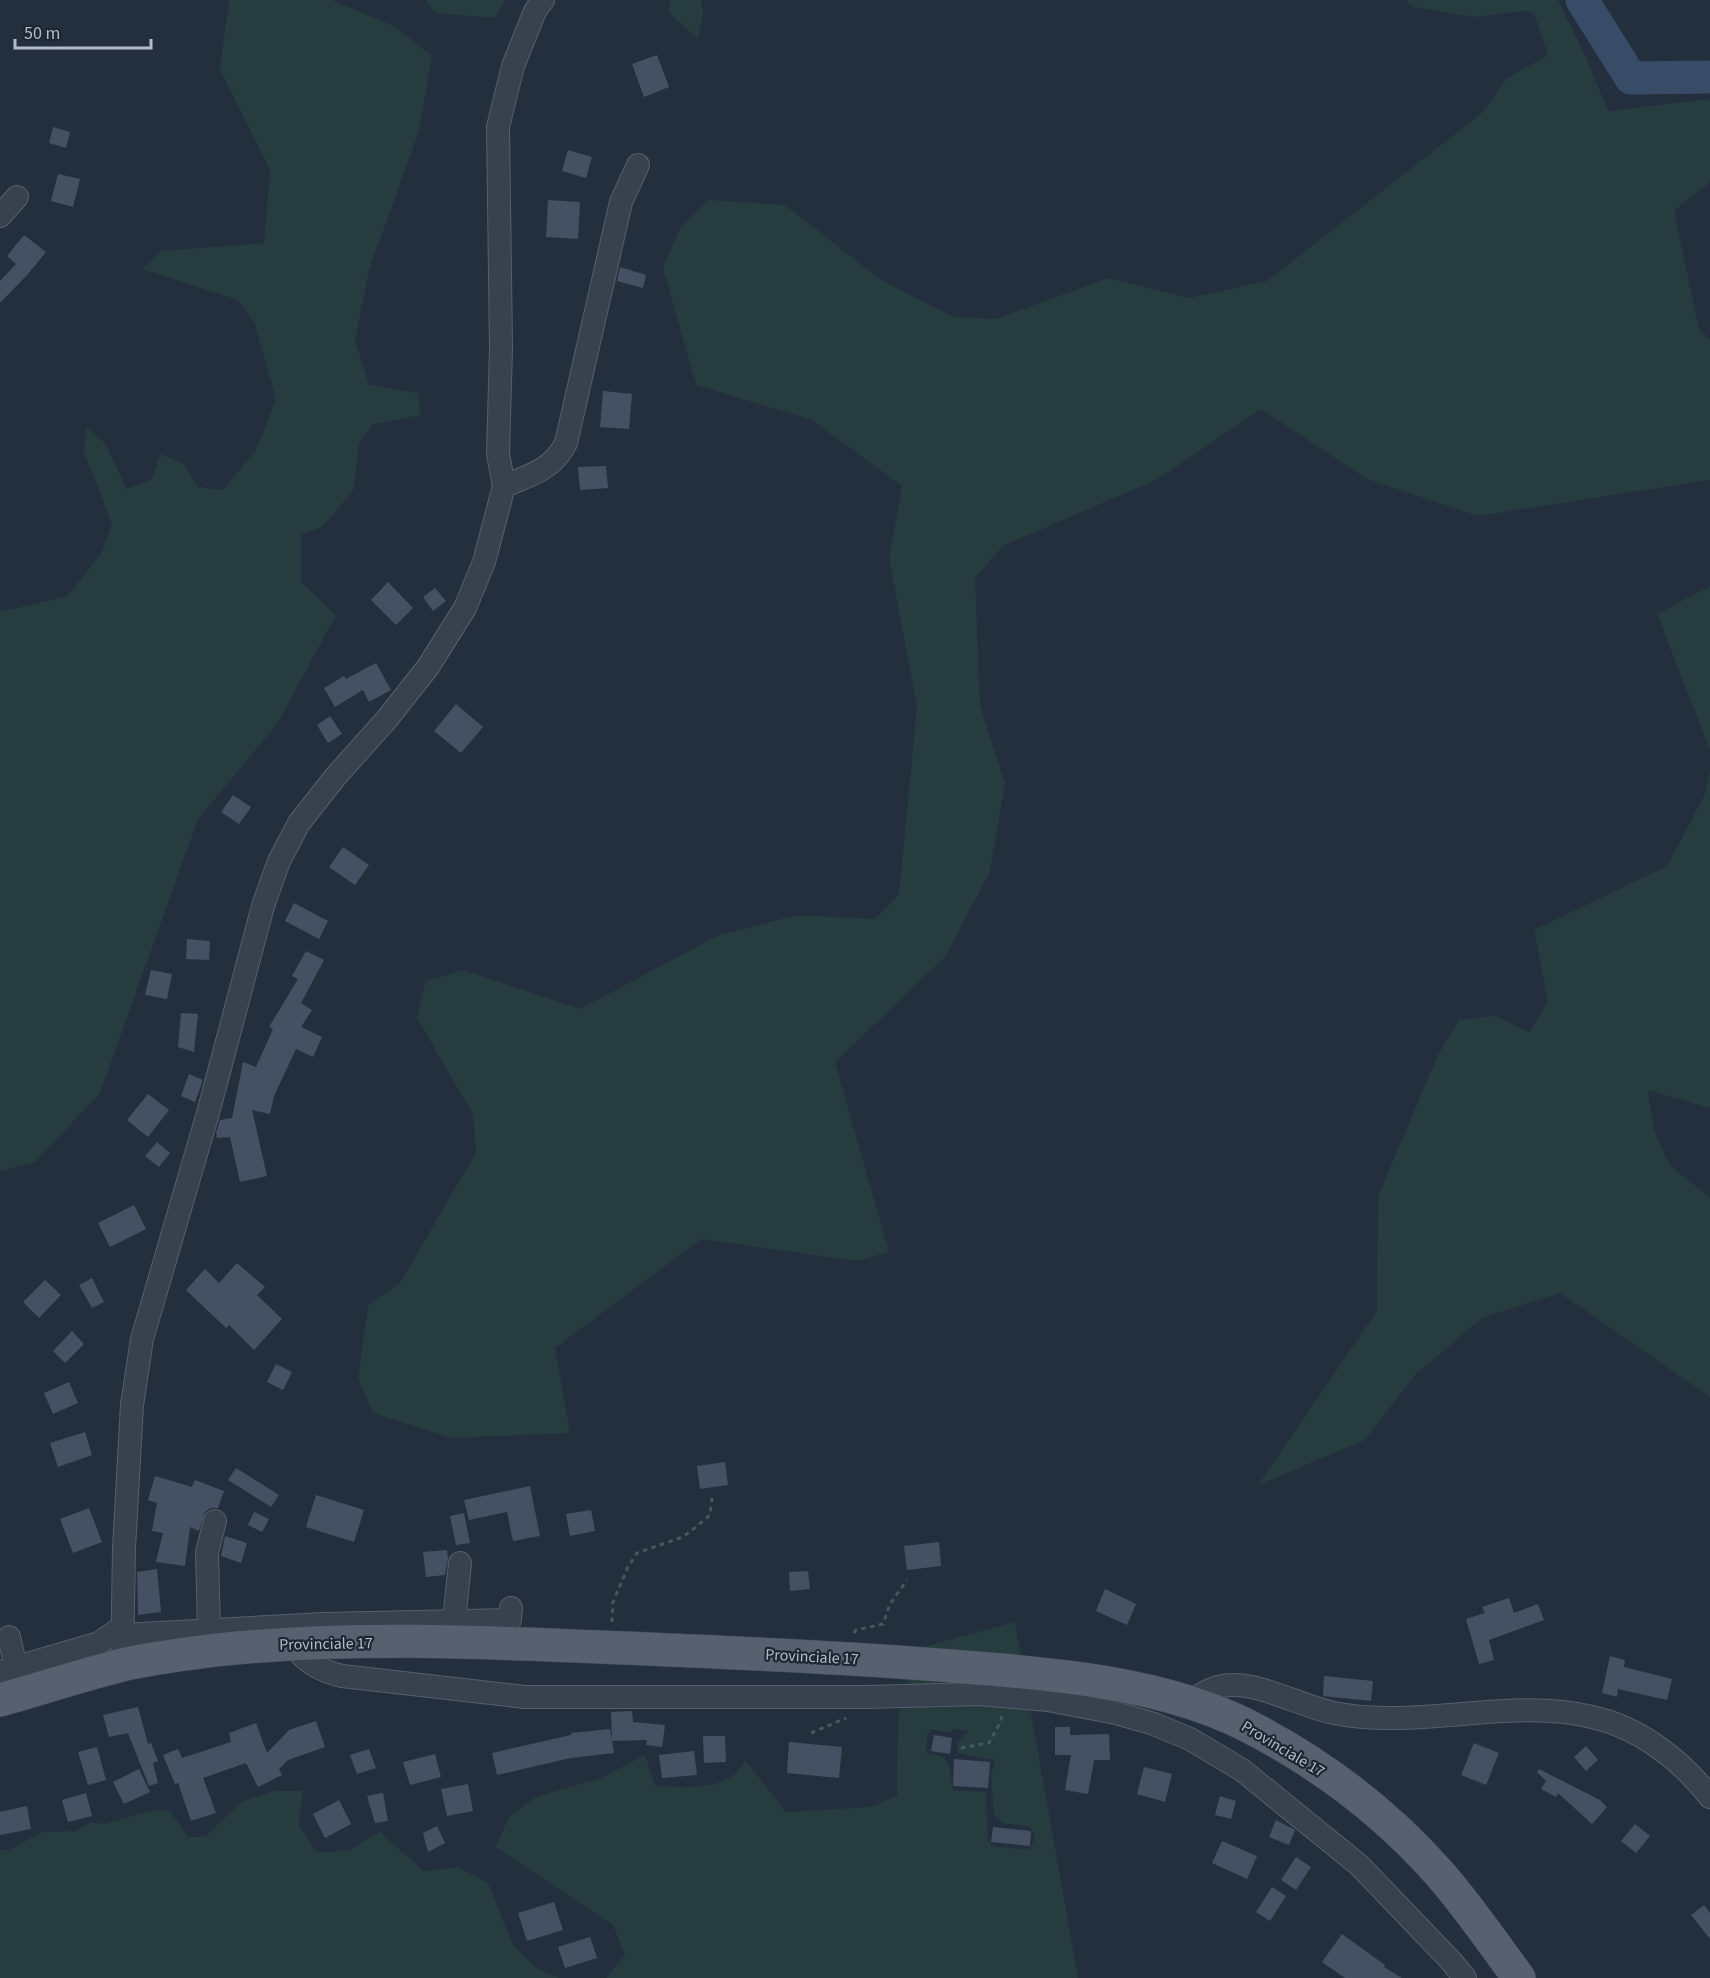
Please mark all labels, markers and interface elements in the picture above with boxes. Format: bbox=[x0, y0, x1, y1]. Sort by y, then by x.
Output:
scale bar bbox=[15, 12, 152, 50]
text: 50 m bbox=[24, 21, 60, 46]
street label: Provinciale 17 bbox=[279, 1632, 373, 1656]
street label: Provinciale 17 bbox=[765, 1644, 859, 1670]
street label: Provinciale 17 bbox=[1237, 1715, 1329, 1783]

